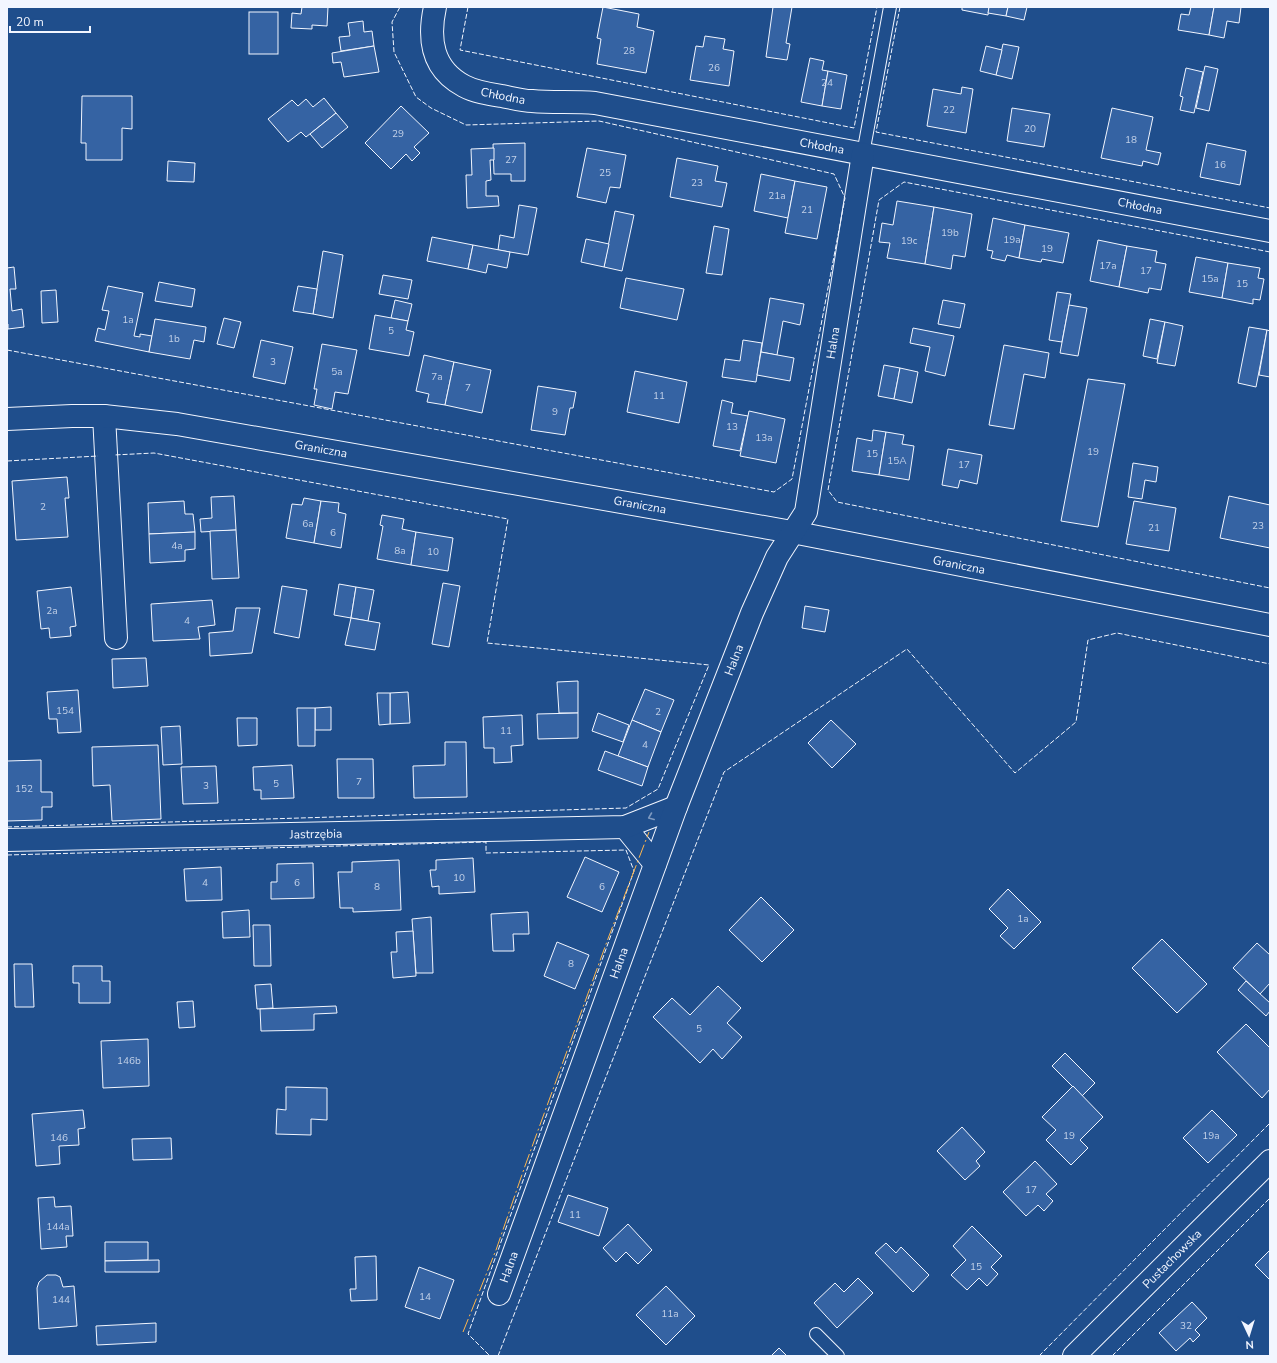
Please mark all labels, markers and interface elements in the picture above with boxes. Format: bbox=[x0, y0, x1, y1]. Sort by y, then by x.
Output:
scale bar bbox=[10, 8, 90, 34]
text: 20 m bbox=[16, 14, 44, 30]
house number: 28 bbox=[623, 44, 635, 58]
house number: 26 bbox=[708, 61, 720, 75]
house number: 24 bbox=[821, 76, 833, 90]
street label: Chłodna bbox=[479, 84, 527, 108]
house number: 22 bbox=[943, 103, 955, 117]
house number: 20 bbox=[1024, 122, 1036, 136]
house number: 29 bbox=[392, 127, 404, 141]
house number: 18 bbox=[1125, 133, 1137, 147]
street label: Chłodna bbox=[798, 134, 846, 158]
house number: 27 bbox=[505, 153, 517, 167]
house number: 16 bbox=[1214, 158, 1226, 172]
house number: 25 bbox=[599, 166, 611, 180]
house number: 23 bbox=[691, 176, 703, 190]
house number: 21a bbox=[768, 189, 786, 203]
street label: Chłodna bbox=[1116, 194, 1164, 218]
house number: 21 bbox=[801, 203, 813, 217]
house number: 19b bbox=[941, 226, 959, 240]
house number: 19a bbox=[1003, 233, 1021, 247]
house number: 19c bbox=[901, 234, 918, 248]
house number: 19 bbox=[1041, 242, 1053, 256]
house number: 17a bbox=[1099, 259, 1117, 273]
house number: 17 bbox=[1140, 264, 1152, 278]
house number: 15a bbox=[1201, 272, 1219, 286]
house number: 15 bbox=[1236, 277, 1248, 291]
house number: 1a bbox=[122, 313, 134, 327]
house number: 5 bbox=[388, 324, 394, 338]
street label: Halna bbox=[823, 326, 843, 360]
house number: 1b bbox=[168, 332, 180, 346]
house number: 3 bbox=[270, 355, 276, 369]
house number: 5a bbox=[331, 365, 343, 379]
house number: 7a bbox=[431, 370, 443, 384]
house number: 7 bbox=[465, 381, 471, 395]
house number: 11 bbox=[653, 389, 665, 403]
house number: 9 bbox=[552, 405, 558, 419]
house number: 13 bbox=[726, 420, 738, 434]
house number: 13a bbox=[755, 431, 773, 445]
street label: Graniczna bbox=[293, 437, 349, 461]
house number: 19 bbox=[1087, 445, 1099, 459]
house number: 15 bbox=[866, 447, 878, 461]
house number: 15A bbox=[887, 454, 907, 468]
house number: 17 bbox=[958, 458, 970, 472]
street label: Graniczna bbox=[612, 493, 668, 517]
house number: 2 bbox=[40, 500, 46, 514]
house number: 6a bbox=[302, 517, 314, 531]
house number: 23 bbox=[1252, 519, 1264, 533]
house number: 21 bbox=[1148, 521, 1160, 535]
house number: 6 bbox=[330, 526, 336, 540]
house number: 4a bbox=[171, 539, 183, 553]
house number: 8a bbox=[394, 544, 406, 558]
house number: 10 bbox=[427, 545, 439, 559]
street label: Graniczna bbox=[931, 552, 987, 578]
house number: 2a bbox=[46, 604, 58, 618]
house number: 4 bbox=[184, 614, 190, 628]
street label: Halna bbox=[721, 642, 747, 678]
house number: 154 bbox=[56, 704, 74, 718]
house number: 2 bbox=[655, 705, 661, 719]
house number: 11 bbox=[500, 724, 512, 738]
house number: 4 bbox=[642, 738, 648, 752]
house number: 7 bbox=[356, 775, 362, 789]
house number: 5 bbox=[273, 777, 279, 791]
house number: 3 bbox=[203, 779, 209, 793]
house number: 152 bbox=[15, 782, 33, 796]
one-way arrow bbox=[647, 812, 654, 820]
street label: Jastrzębia bbox=[289, 826, 342, 842]
house number: 10 bbox=[453, 871, 465, 885]
house number: 4 bbox=[202, 876, 208, 890]
house number: 6 bbox=[294, 876, 300, 890]
house number: 8 bbox=[374, 880, 380, 894]
house number: 6 bbox=[599, 880, 605, 894]
house number: 1a bbox=[1017, 912, 1029, 926]
street label: Halna bbox=[606, 945, 632, 981]
house number: 8 bbox=[568, 957, 574, 971]
house number: 5 bbox=[696, 1022, 702, 1036]
house number: 146b bbox=[117, 1054, 141, 1068]
house number: 19 bbox=[1063, 1129, 1075, 1143]
house number: 19a bbox=[1202, 1129, 1220, 1143]
house number: 146 bbox=[50, 1131, 68, 1145]
house number: 17 bbox=[1025, 1183, 1037, 1197]
house number: 11 bbox=[569, 1208, 581, 1222]
house number: 144a bbox=[46, 1220, 70, 1234]
street label: Pustachowska bbox=[1139, 1226, 1205, 1292]
street label: Halna bbox=[496, 1249, 522, 1285]
house number: 15 bbox=[970, 1260, 982, 1274]
house number: 14 bbox=[419, 1290, 431, 1304]
house number: 144 bbox=[52, 1293, 70, 1307]
house number: 11a bbox=[661, 1307, 679, 1321]
north arrow bbox=[1229, 1315, 1269, 1355]
house number: 32 bbox=[1180, 1319, 1192, 1333]
text: N bbox=[1245, 1337, 1254, 1352]

